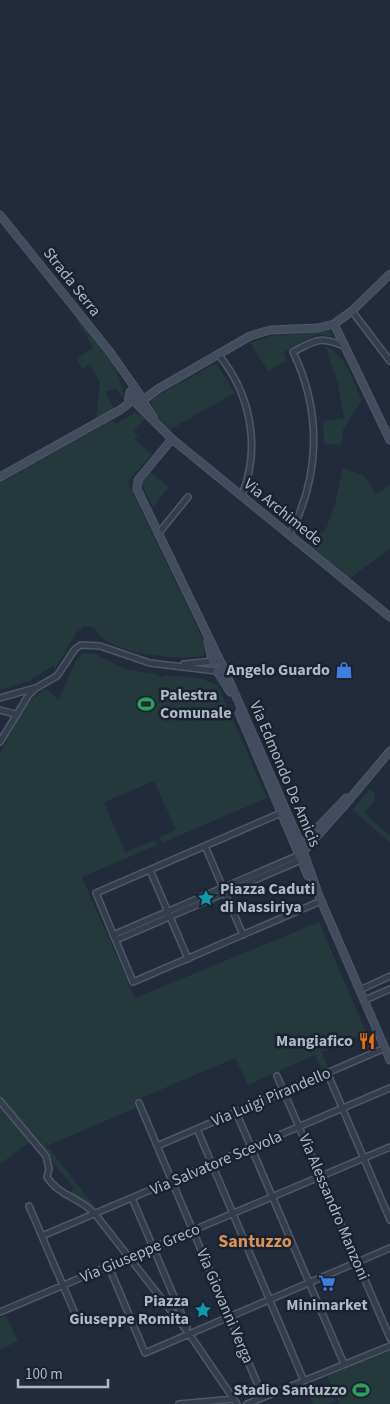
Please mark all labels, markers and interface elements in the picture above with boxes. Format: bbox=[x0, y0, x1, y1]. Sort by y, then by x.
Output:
street label: Strada Serra bbox=[38, 243, 106, 321]
street label: Via Archimede bbox=[239, 473, 327, 551]
place label: Angelo Guardo bbox=[225, 659, 330, 681]
shop icon: Angelo Guardo bbox=[334, 660, 354, 680]
place label: Palestra Comunale bbox=[160, 684, 231, 724]
sports icon: Palestra Comunale bbox=[136, 694, 156, 714]
street label: Via Edmondo De Amicis bbox=[244, 698, 326, 851]
place label: Piazza Caduti di Nassiriya bbox=[220, 878, 315, 918]
place icon: Piazza Caduti di Nassiriya bbox=[196, 888, 216, 908]
place label: Mangiafico bbox=[276, 1030, 353, 1052]
restaurant icon: Mangiafico bbox=[357, 1031, 377, 1051]
street label: Via Luigi Pirandello bbox=[208, 1062, 334, 1132]
street label: Via Salvatore Scevola bbox=[147, 1125, 285, 1201]
street label: Via Alessandro Manzoni bbox=[293, 1130, 375, 1284]
street label: Via Giuseppe Greco bbox=[77, 1218, 203, 1288]
district label: Santuzzo bbox=[218, 1229, 292, 1254]
street label: Via Giovanni Verga bbox=[191, 1245, 259, 1367]
supermarket icon: Minimarket bbox=[317, 1273, 337, 1293]
place label: Piazza Giuseppe Romita bbox=[69, 1290, 189, 1330]
place label: Minimarket bbox=[286, 1294, 368, 1316]
place icon: Piazza Giuseppe Romita bbox=[193, 1300, 213, 1320]
scale bar bbox=[18, 1356, 108, 1388]
text: 100 m bbox=[25, 1364, 63, 1385]
place label: Stadio Santuzzo bbox=[234, 1379, 347, 1401]
sports icon: Stadio Santuzzo bbox=[351, 1380, 371, 1400]

